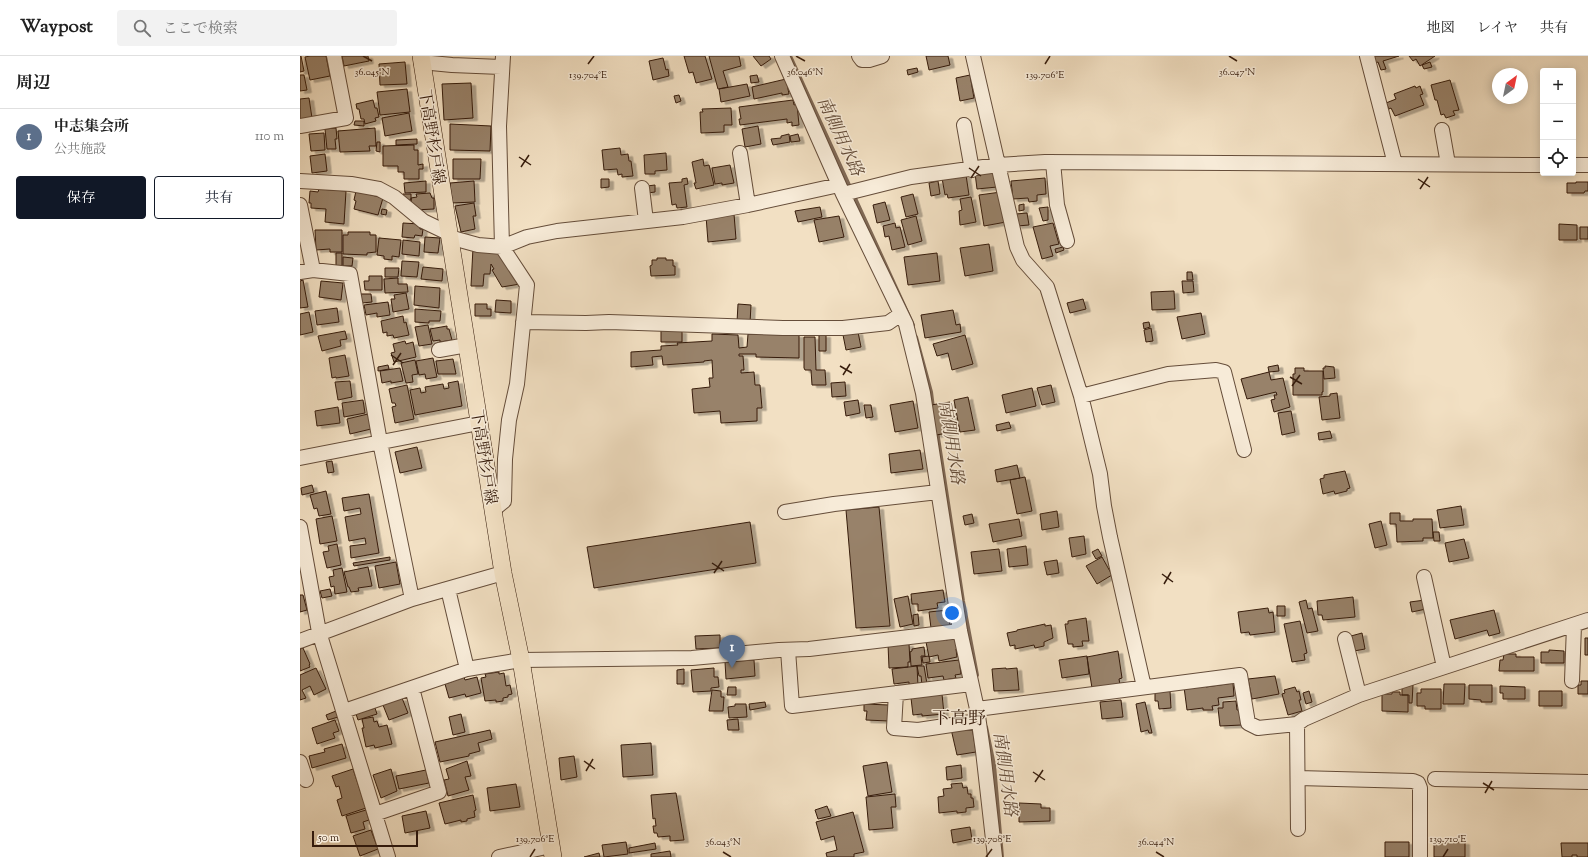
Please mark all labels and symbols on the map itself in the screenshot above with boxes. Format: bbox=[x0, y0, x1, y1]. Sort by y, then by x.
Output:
text: 36.045°N bbox=[355, 65, 389, 80]
text: 36.046°N bbox=[787, 65, 823, 80]
text: 36.047°N bbox=[1219, 65, 1255, 80]
text: 139.704°E bbox=[569, 68, 607, 83]
text: 139.706°E bbox=[1026, 68, 1064, 83]
north arrow bbox=[1492, 68, 1528, 104]
street label: 下高野杉戸線 bbox=[412, 88, 449, 187]
water label: 南側用水路 bbox=[810, 93, 868, 181]
water label: 南側用水路 bbox=[932, 398, 969, 487]
street label: 下高野杉戸線 bbox=[464, 408, 501, 507]
your location bbox=[942, 603, 962, 623]
pin: 1 bbox=[719, 635, 745, 668]
district label: 下高野 bbox=[932, 707, 986, 733]
water label: 南側用水路 bbox=[986, 731, 1022, 819]
scale bar bbox=[312, 829, 418, 848]
text: 139.706°E bbox=[516, 832, 554, 847]
text: 139.708°E bbox=[973, 832, 1011, 847]
text: 139.710°E bbox=[1430, 832, 1466, 847]
text: 36.043°N bbox=[705, 835, 741, 850]
text: 36.044°N bbox=[1138, 835, 1174, 850]

